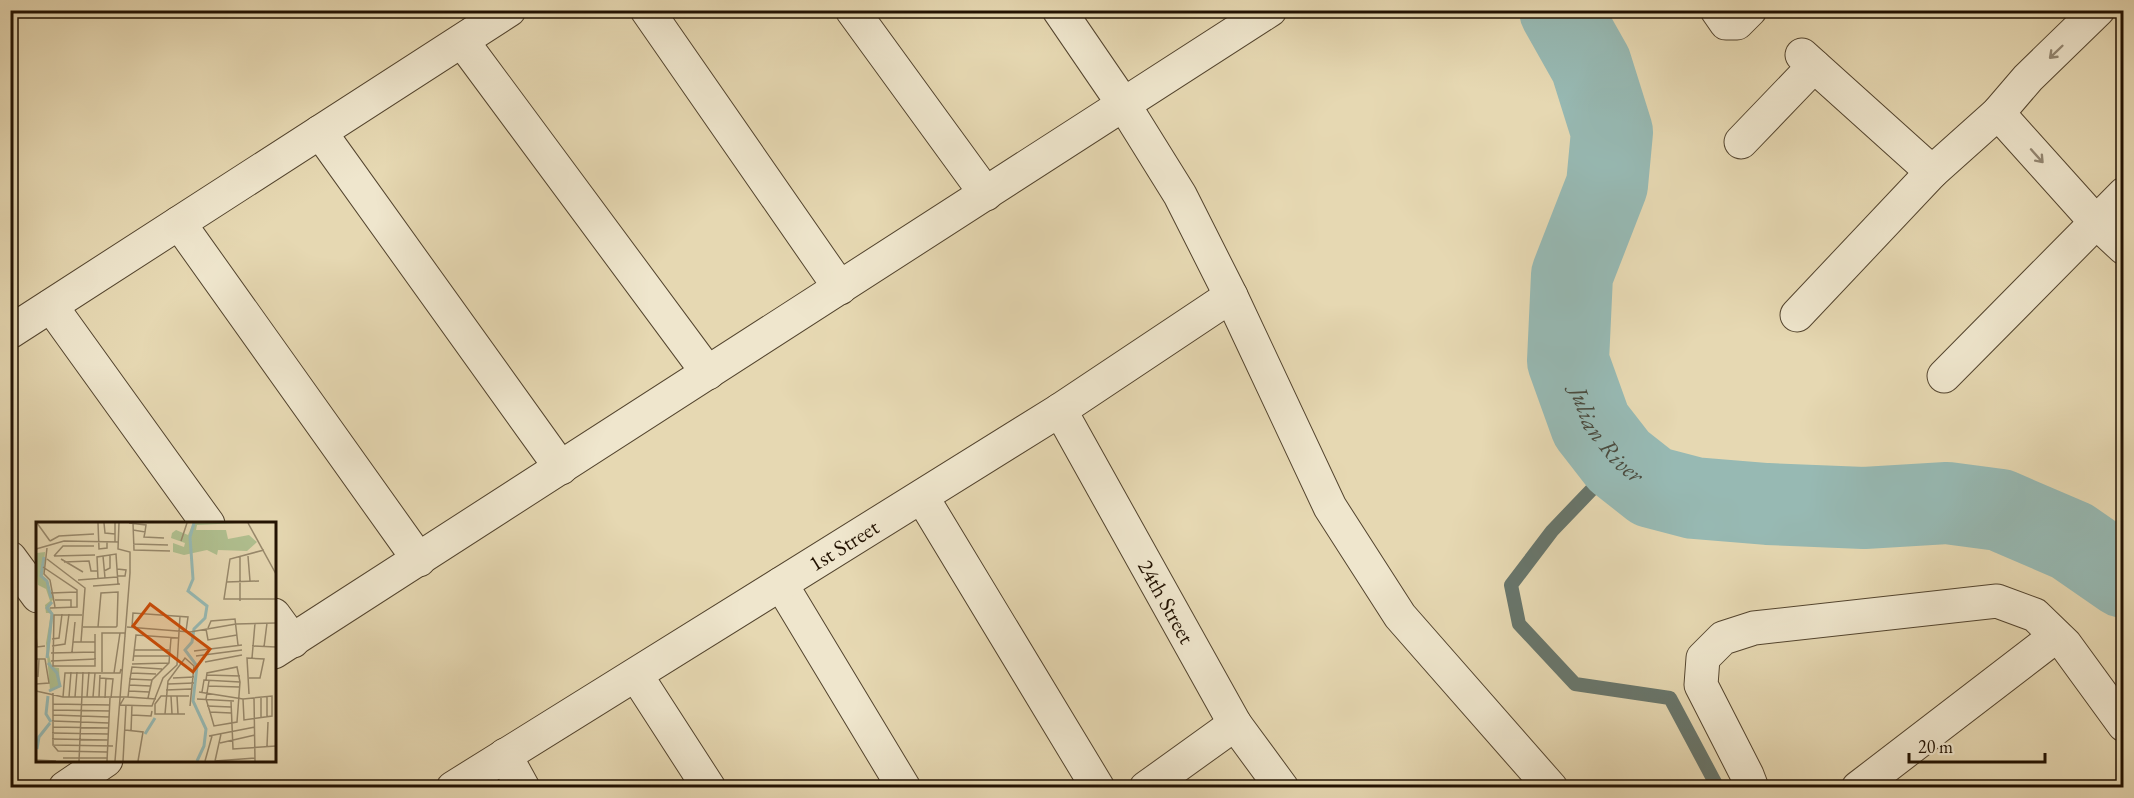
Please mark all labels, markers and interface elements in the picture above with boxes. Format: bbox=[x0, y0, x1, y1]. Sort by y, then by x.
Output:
one-way arrow bbox=[2048, 44, 2063, 59]
one-way arrow bbox=[2030, 149, 2044, 164]
water label: Julian River bbox=[1562, 378, 1652, 491]
street label: 1st Street bbox=[803, 512, 884, 578]
inset map bbox=[36, 522, 276, 762]
street label: 24th Street bbox=[1131, 554, 1201, 649]
scale bar bbox=[1909, 726, 2046, 764]
text: 20 m bbox=[1918, 735, 1953, 758]

